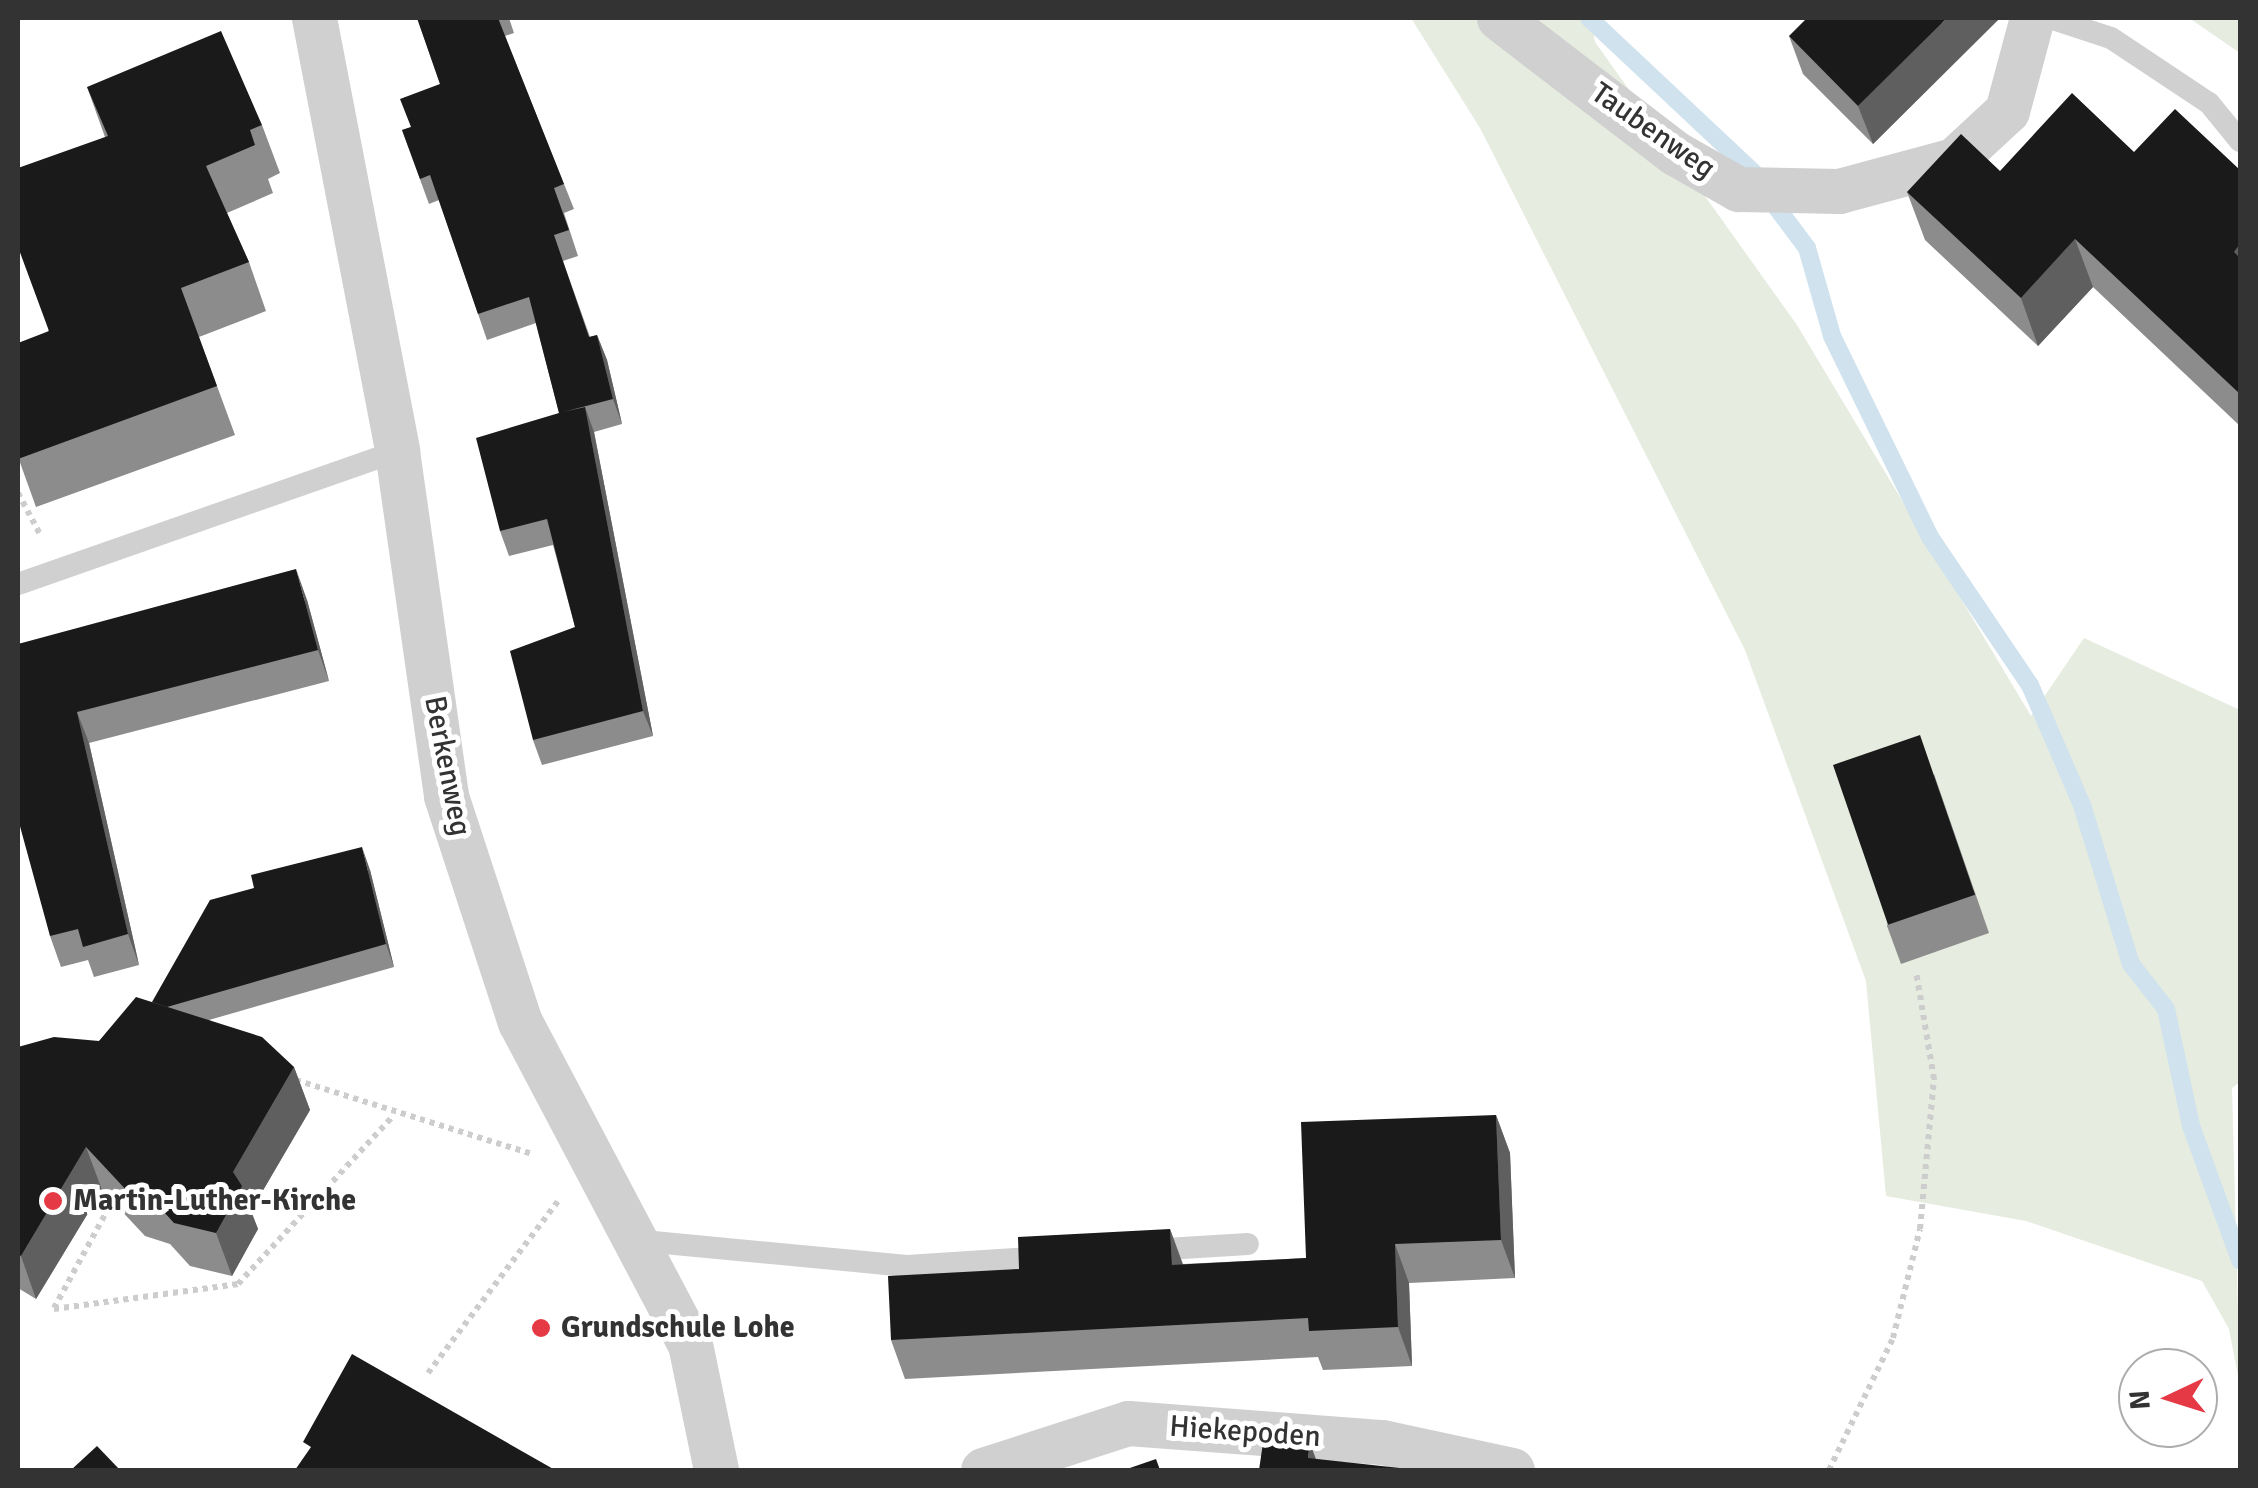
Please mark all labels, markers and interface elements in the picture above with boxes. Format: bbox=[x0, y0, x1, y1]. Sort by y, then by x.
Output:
street label: Taubenweg bbox=[1584, 75, 1722, 187]
street label: Berkenweg bbox=[416, 693, 478, 839]
place label: Martin-Luther-Kirche bbox=[73, 1183, 356, 1219]
marker: Martin-Luther-Kirche bbox=[42, 1190, 64, 1212]
place label: Grundschule Lohe bbox=[561, 1310, 795, 1346]
marker: Grundschule Lohe bbox=[530, 1317, 552, 1339]
north arrow bbox=[2118, 1348, 2218, 1448]
text: N bbox=[2122, 1389, 2158, 1411]
street label: Hiekepoden bbox=[1168, 1409, 1322, 1455]

